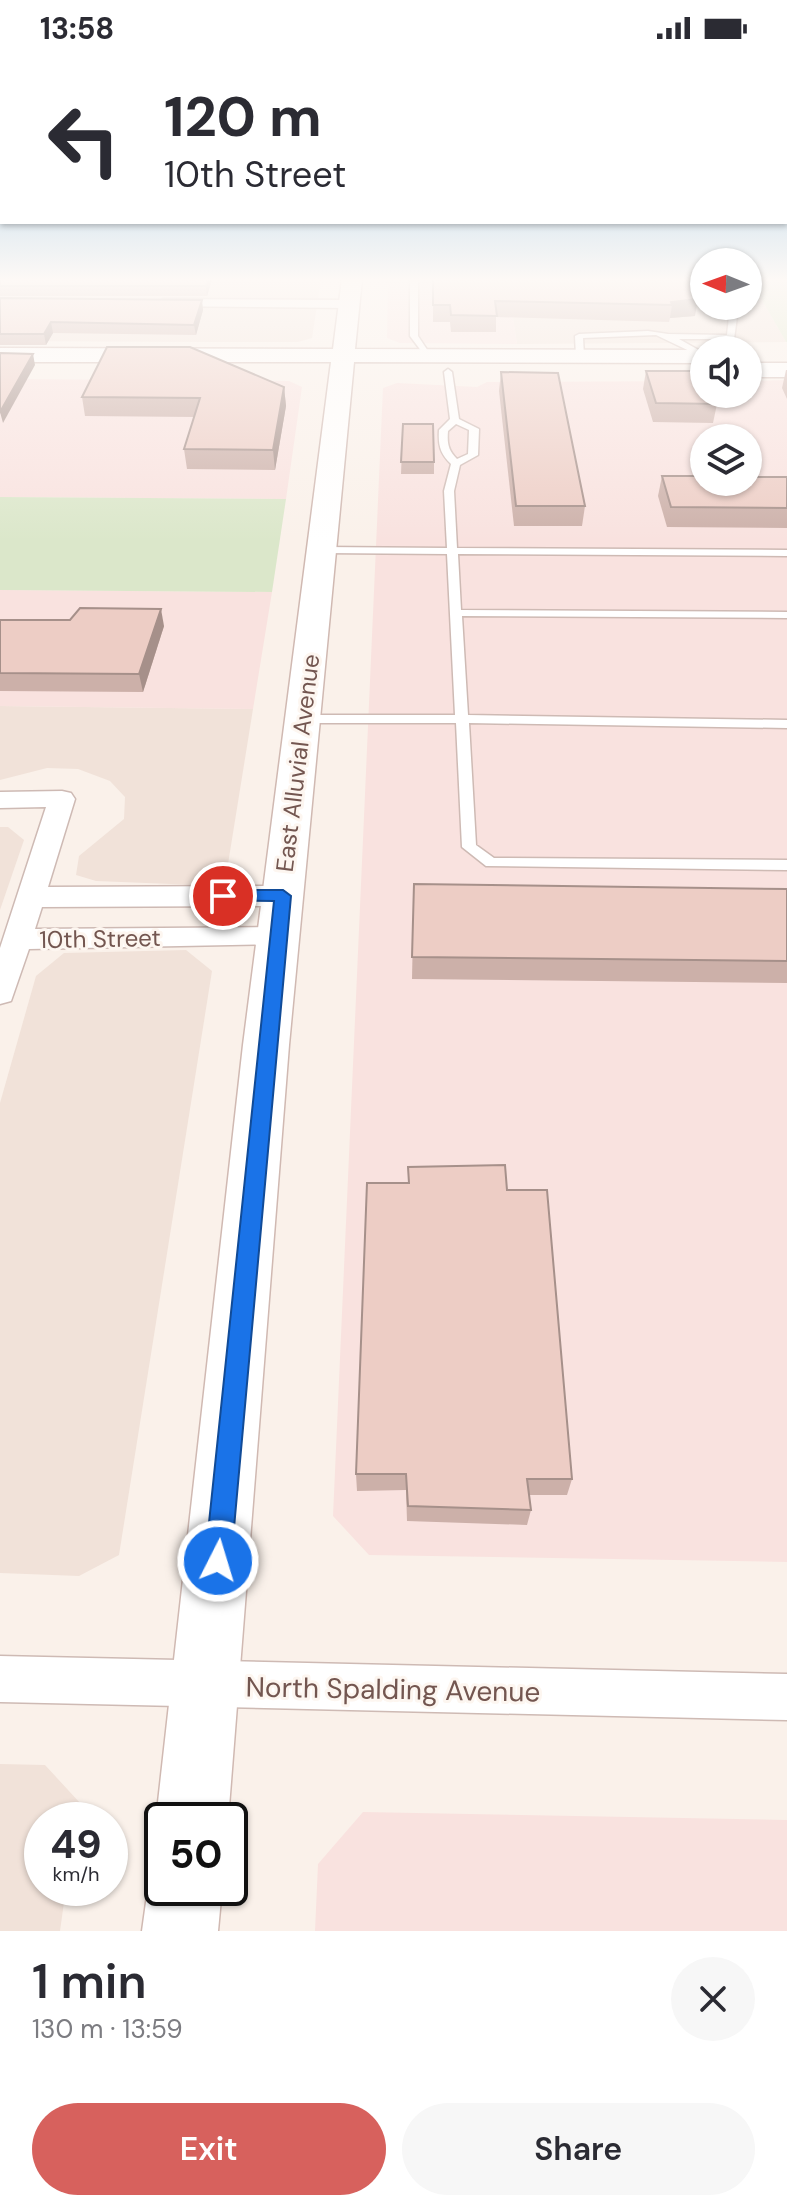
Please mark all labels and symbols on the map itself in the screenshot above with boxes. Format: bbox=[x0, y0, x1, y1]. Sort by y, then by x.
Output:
north arrow bbox=[690, 248, 762, 320]
street label: East Alluvial Avenue bbox=[269, 652, 326, 874]
pin bbox=[189, 862, 257, 930]
street label: 10th Street bbox=[39, 922, 161, 955]
position arrow bbox=[176, 1519, 260, 1603]
street label: North Spalding Avenue bbox=[245, 1668, 541, 1711]
speed limit sign: 50 bbox=[144, 1802, 248, 1906]

